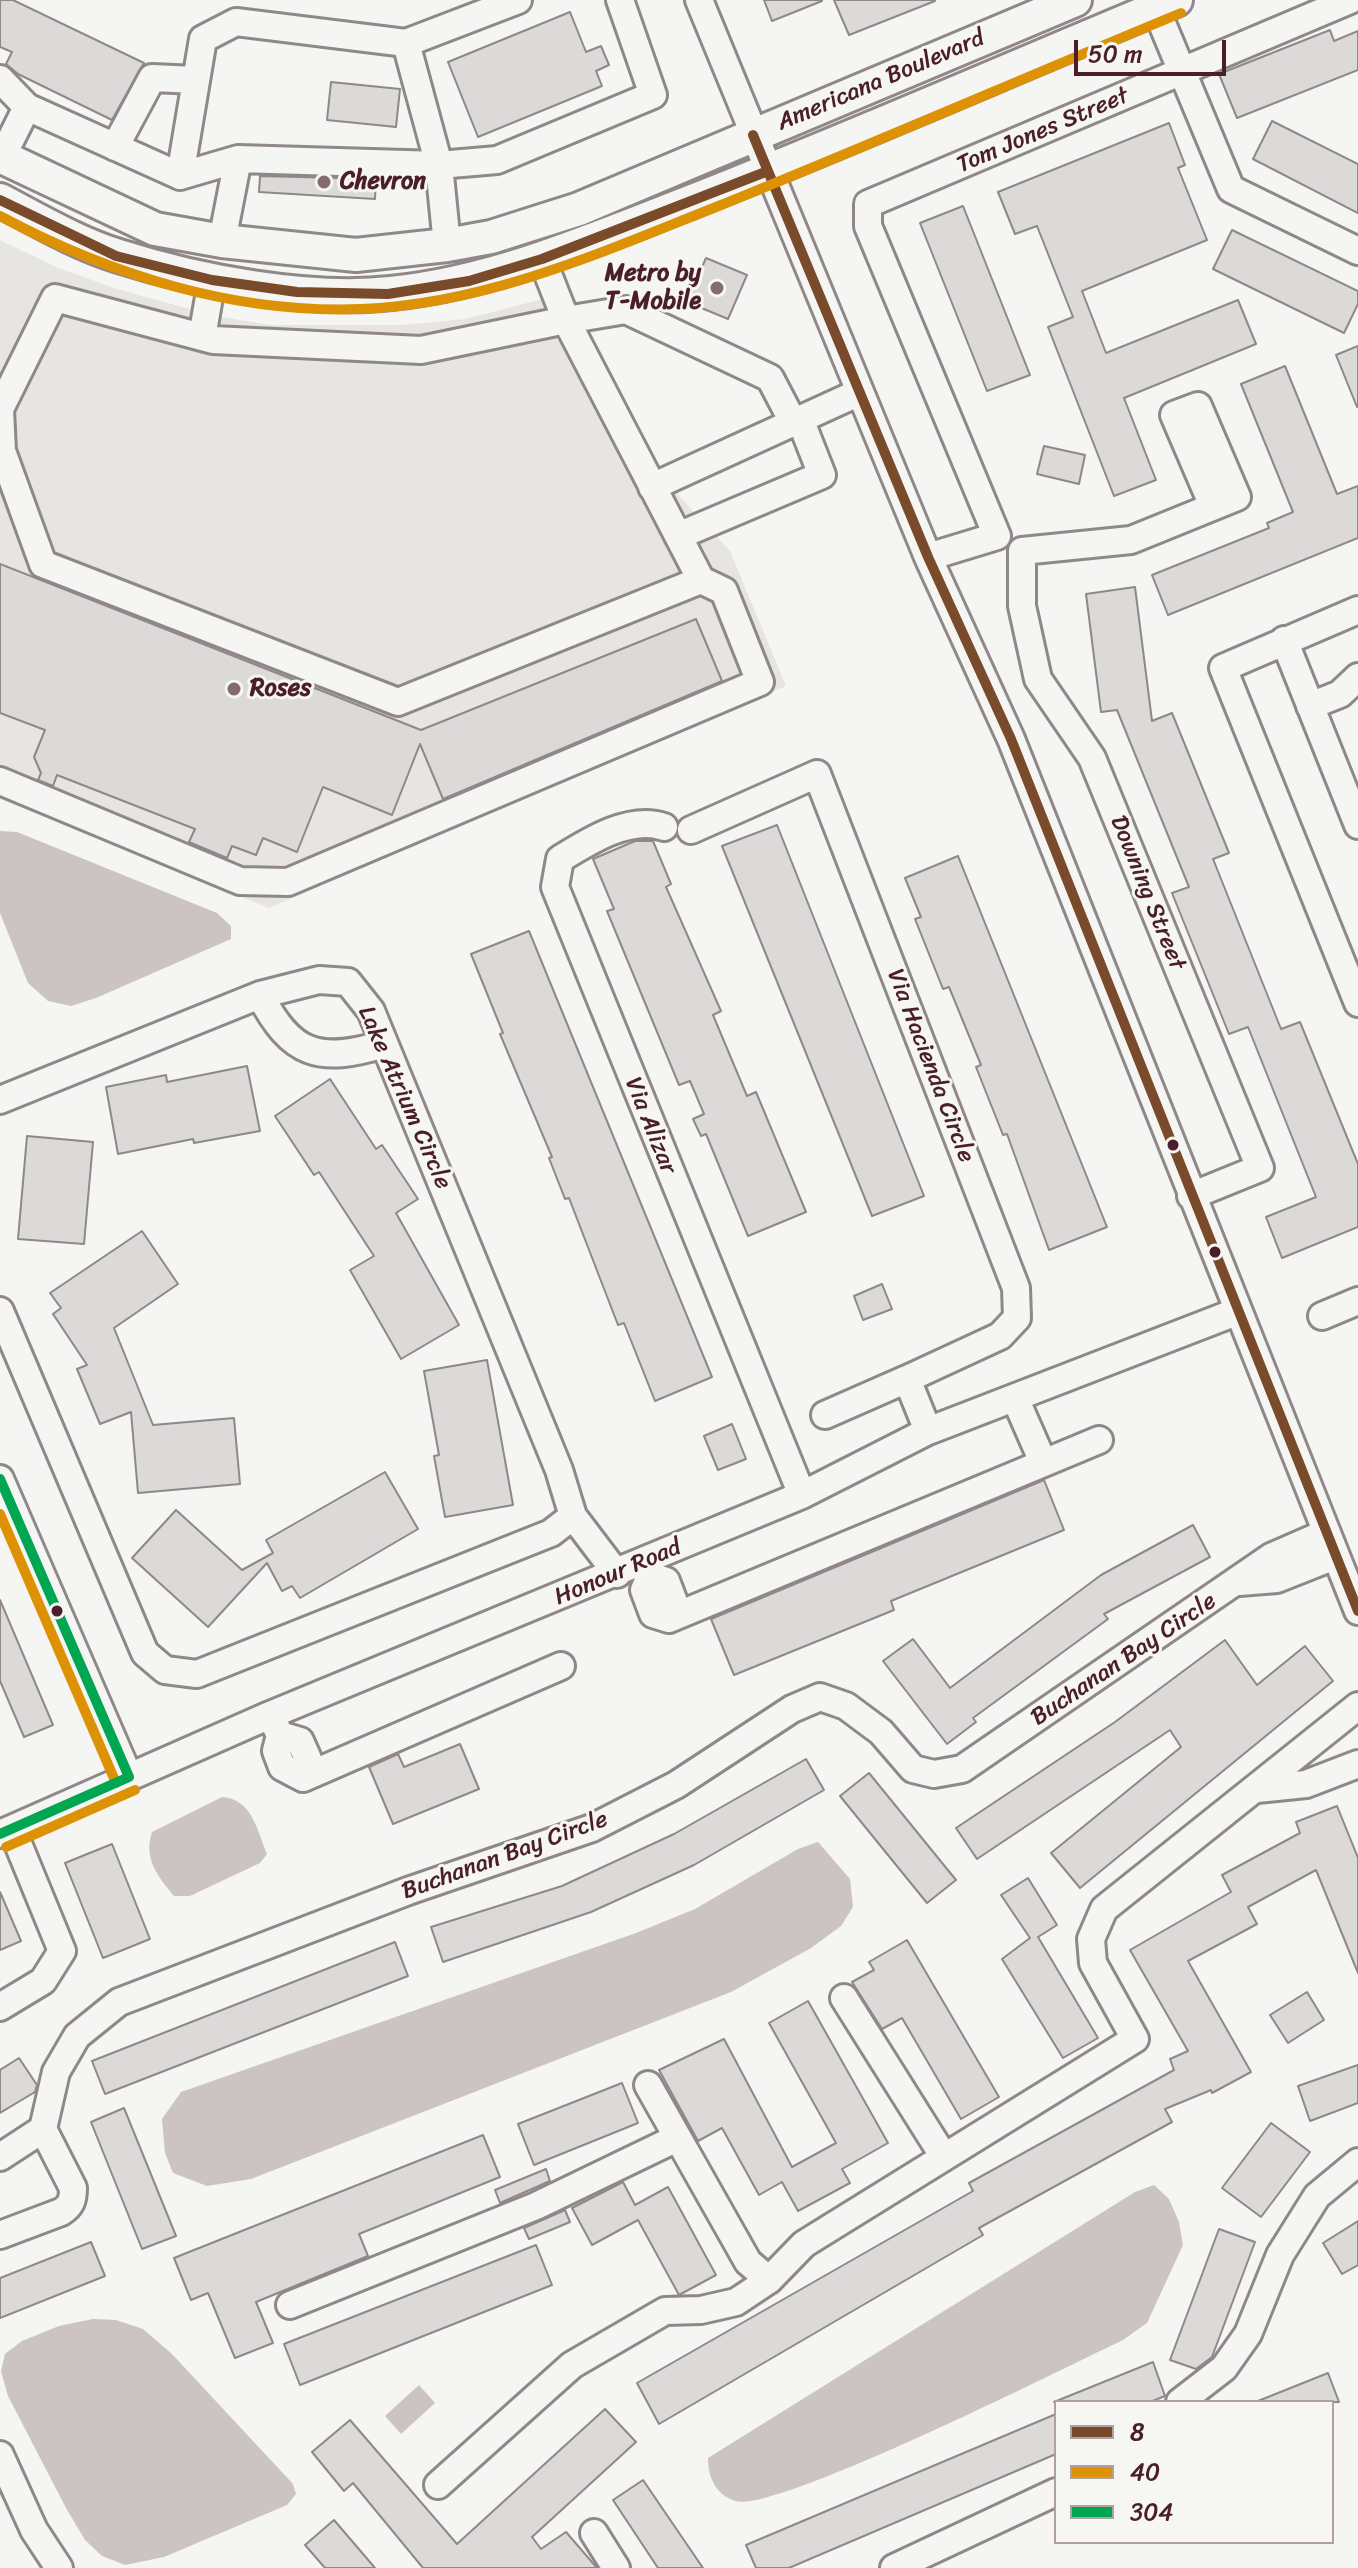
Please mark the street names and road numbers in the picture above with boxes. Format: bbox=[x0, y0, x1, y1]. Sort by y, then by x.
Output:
street label: Americana Boulevard bbox=[773, 24, 989, 138]
street label: Tom Jones Street bbox=[953, 82, 1133, 180]
street label: Downing Street bbox=[1103, 812, 1191, 974]
street label: Via Hacienda Circle bbox=[880, 965, 980, 1167]
street label: Lake Atrium Circle bbox=[351, 1002, 457, 1194]
street label: Via Alizar bbox=[618, 1073, 682, 1179]
street label: Honour Road bbox=[550, 1533, 686, 1613]
street label: Buchanan Bay Circle bbox=[1026, 1587, 1222, 1733]
street label: Buchanan Bay Circle bbox=[398, 1805, 612, 1907]

